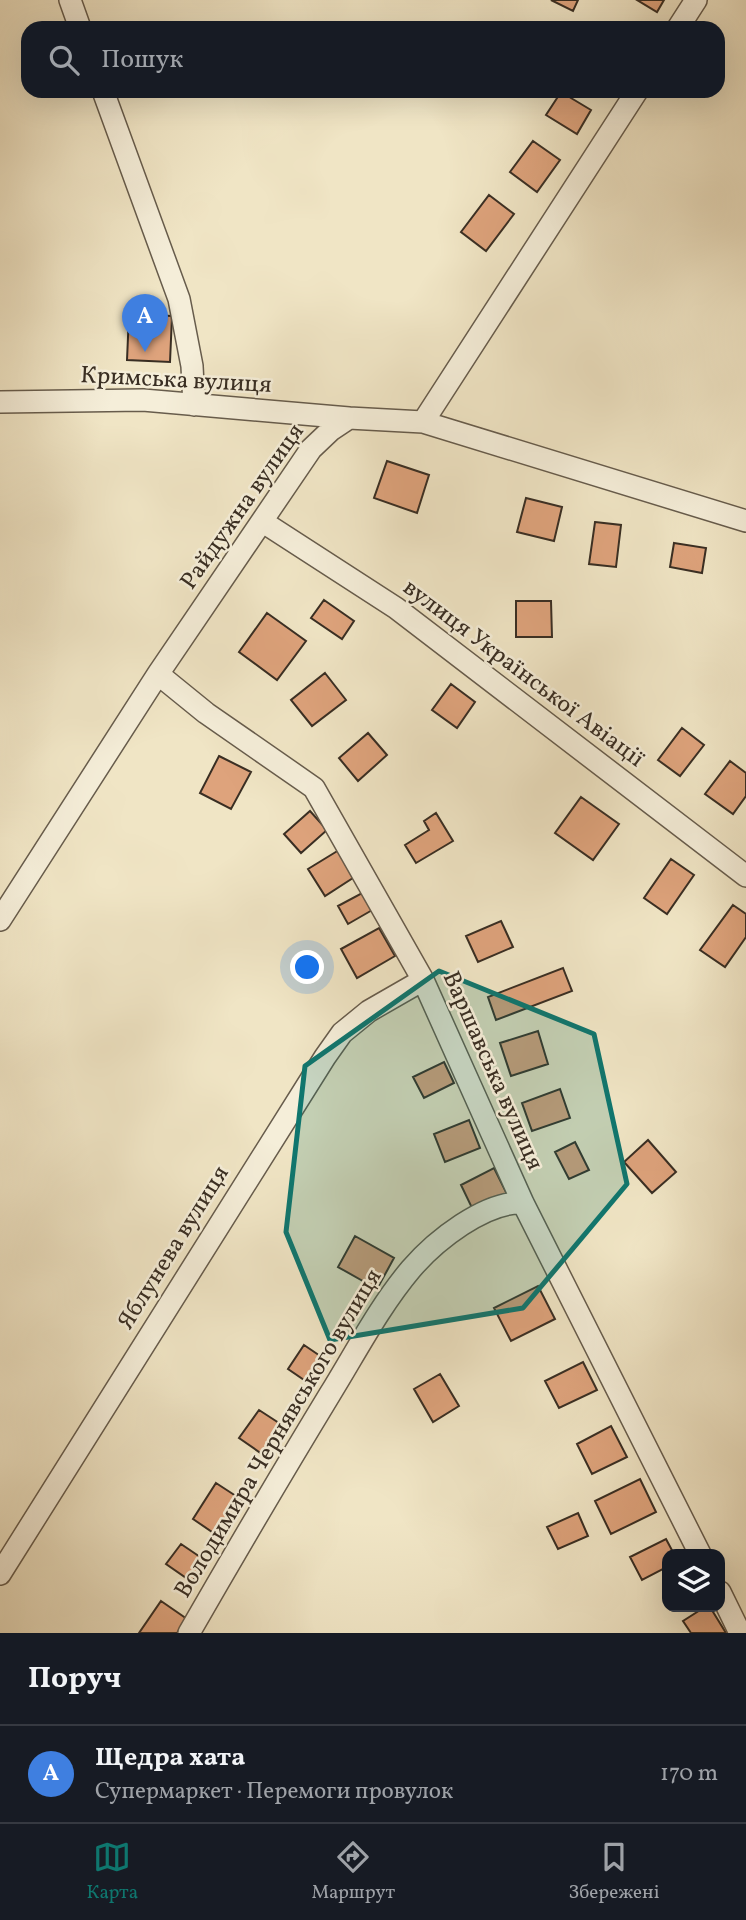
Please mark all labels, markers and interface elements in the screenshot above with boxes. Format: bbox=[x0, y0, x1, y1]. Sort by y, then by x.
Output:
search box bbox=[21, 21, 725, 98]
icon: search bbox=[45, 41, 83, 79]
text: Пошук bbox=[101, 42, 183, 78]
pin: A bbox=[122, 294, 168, 352]
street label: Кримська вулиця bbox=[79, 359, 273, 403]
street label: Райдужна вулиця bbox=[173, 417, 313, 597]
street label: вулиця Української Авіації bbox=[395, 572, 651, 776]
your location bbox=[290, 950, 324, 984]
street label: Варшавська вулиця bbox=[433, 966, 551, 1176]
street label: Яблунева вулиця bbox=[110, 1159, 238, 1337]
street label: Володимира Чернявського вулиця bbox=[167, 1263, 391, 1605]
map controls bbox=[662, 1549, 725, 1612]
button: layers bbox=[662, 1549, 725, 1612]
text: Поруч bbox=[28, 1658, 121, 1700]
text: Щедра хата bbox=[95, 1740, 245, 1776]
text: A bbox=[43, 1758, 59, 1790]
text: 170 m bbox=[660, 1758, 718, 1790]
text: Супермаркет · Перемоги провулок bbox=[95, 1776, 453, 1808]
tab: Карта bbox=[87, 1838, 138, 1906]
tab: Маршрут bbox=[311, 1838, 395, 1906]
tab: Збережені bbox=[568, 1838, 659, 1906]

